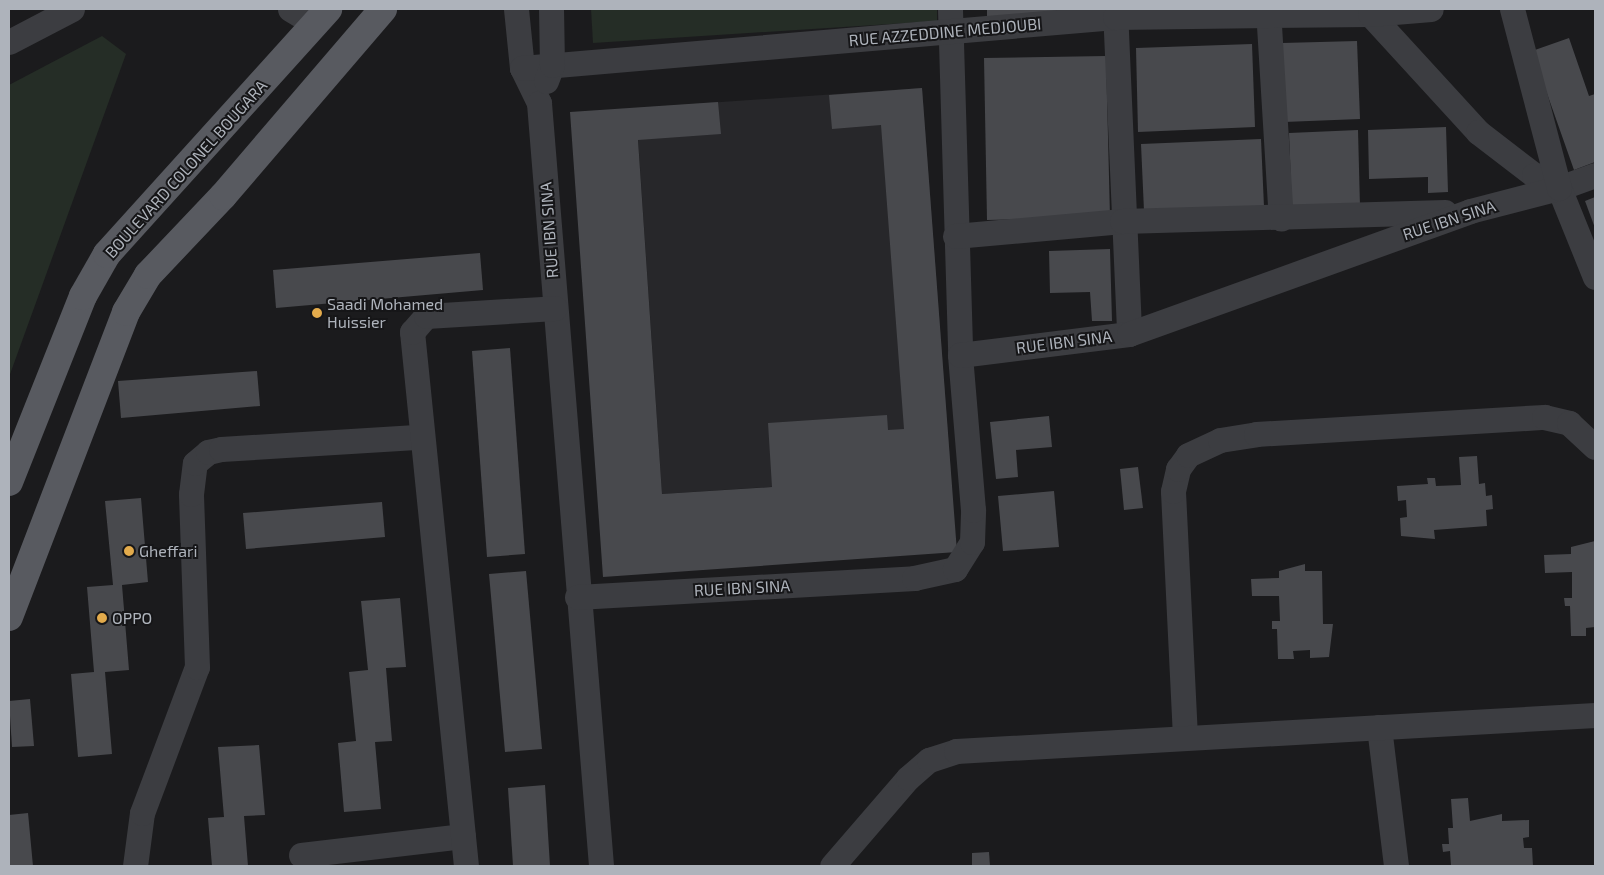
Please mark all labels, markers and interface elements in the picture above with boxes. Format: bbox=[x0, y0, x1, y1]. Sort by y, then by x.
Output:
street label: RUE AZZEDDINE MEDJOUBI bbox=[848, 14, 1042, 50]
street label: BOULEVARD COLONEL BOUGARA bbox=[101, 76, 271, 262]
street label: RUE IBN SINA bbox=[536, 181, 562, 279]
street label: RUE IBN SINA bbox=[1400, 196, 1498, 244]
place label: Saadi Mohamed Huissier bbox=[327, 294, 443, 332]
marker: Saadi Mohamed Huissier bbox=[311, 307, 323, 319]
street label: RUE IBN SINA bbox=[1015, 327, 1113, 357]
place label: Gheffari bbox=[139, 541, 197, 561]
marker: Gheffari bbox=[123, 545, 135, 557]
street label: RUE IBN SINA bbox=[693, 576, 791, 600]
place label: OPPO bbox=[112, 608, 152, 628]
marker: OPPO bbox=[96, 612, 108, 624]

